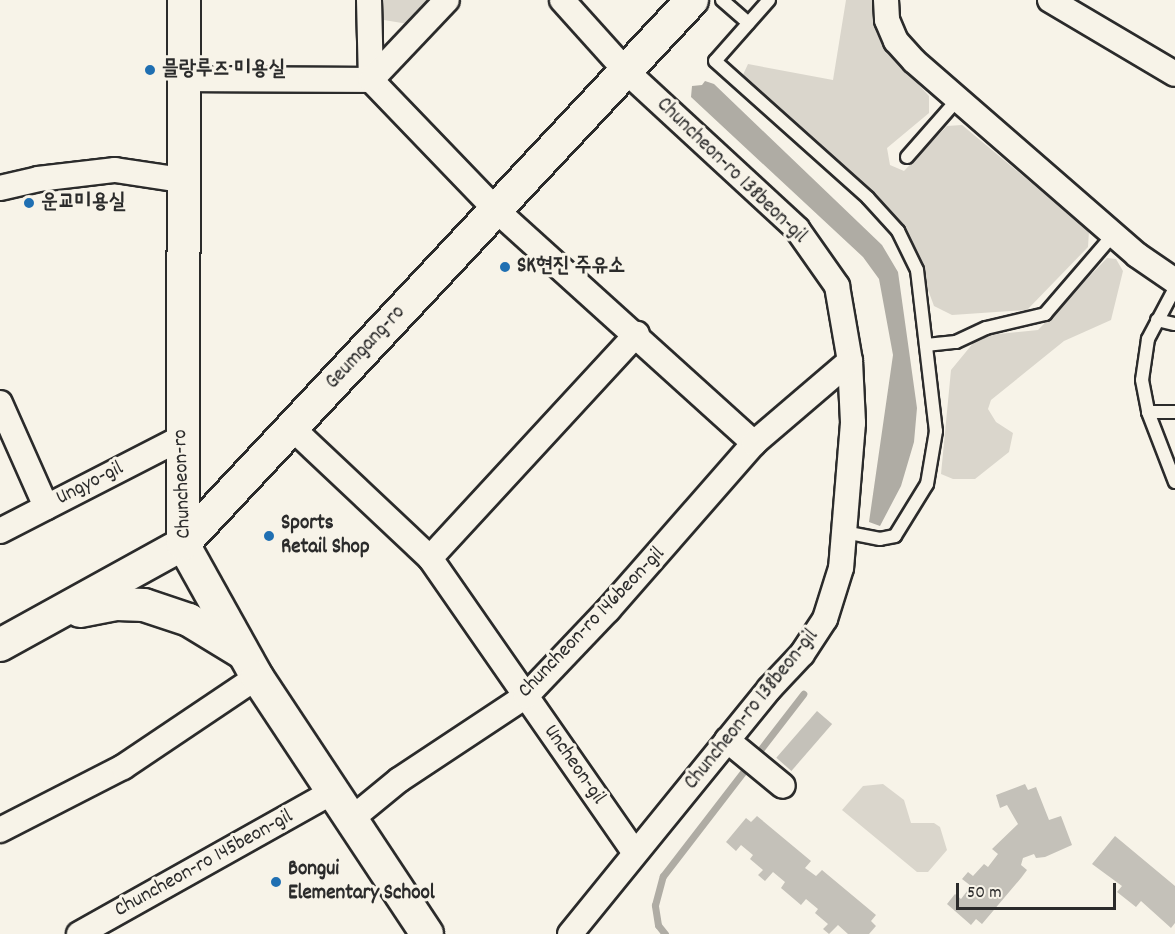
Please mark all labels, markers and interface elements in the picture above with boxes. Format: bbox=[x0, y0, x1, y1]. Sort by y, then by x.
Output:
place label: 믈랑루즈 미용실 bbox=[162, 57, 285, 83]
marker: 믈랑루즈 미용실 bbox=[143, 63, 157, 77]
street label: Chuncheon-ro 138beon-gil bbox=[651, 93, 811, 249]
place label: 운교미용실 bbox=[41, 190, 125, 216]
marker: 운교미용실 bbox=[22, 196, 36, 210]
place label: SK현진 주유소 bbox=[517, 254, 625, 280]
marker: SK현진 주유소 bbox=[498, 260, 512, 274]
street label: Geumgang-ro bbox=[321, 301, 411, 395]
street label: Chuncheon-ro bbox=[168, 429, 198, 539]
street label: Ungyo-gil bbox=[52, 456, 128, 512]
place label: Sports Retail Shop bbox=[281, 511, 370, 561]
marker: Sports Retail Shop bbox=[262, 529, 276, 543]
street label: Chuncheon-ro 146beon-gil bbox=[513, 542, 671, 704]
street label: Chuncheon-ro 138beon-gil bbox=[680, 625, 824, 795]
street label: Uncheon-gil bbox=[537, 720, 611, 810]
street label: Chuncheon-ro 145beon-gil bbox=[110, 805, 298, 923]
place label: Bongui Elementary School bbox=[288, 857, 435, 907]
scale bar bbox=[959, 871, 1120, 909]
marker: Bongui Elementary School bbox=[269, 875, 283, 889]
text: 50 m bbox=[967, 881, 1002, 906]

